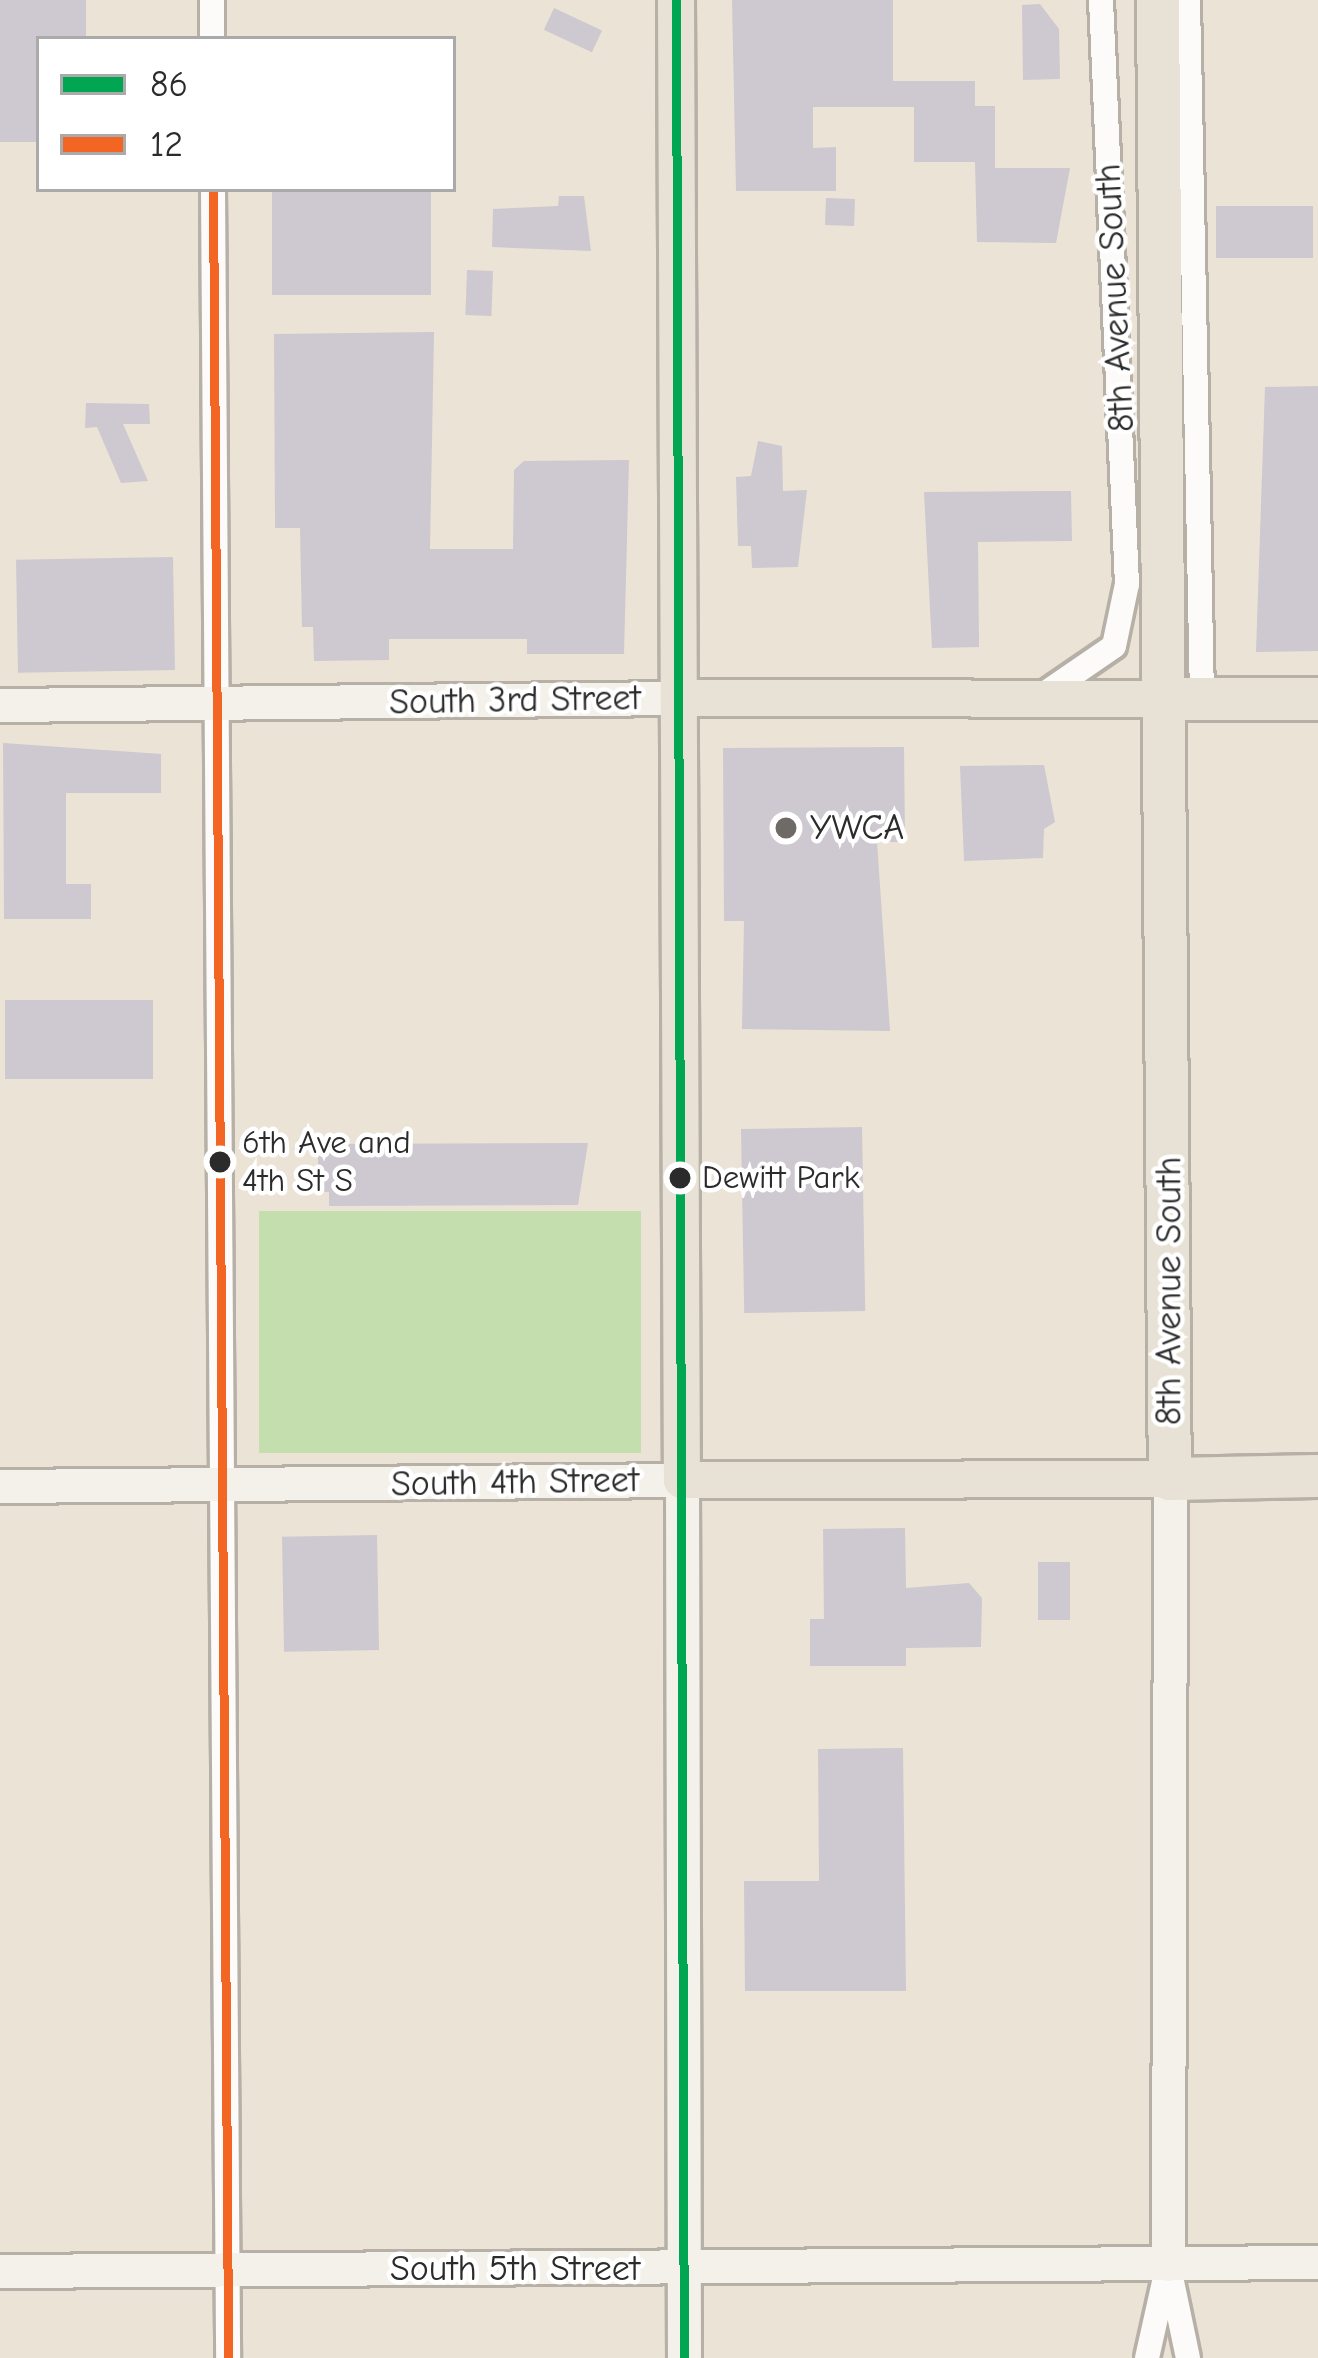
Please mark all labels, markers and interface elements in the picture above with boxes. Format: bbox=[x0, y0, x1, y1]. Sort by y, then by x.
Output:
legend bbox=[36, 36, 456, 192]
text: 86 bbox=[150, 64, 188, 105]
text: 12 bbox=[150, 124, 183, 165]
street label: 8th Avenue South bbox=[1086, 163, 1144, 433]
street label: South 3rd Street bbox=[389, 676, 641, 724]
place label: YWCA bbox=[810, 806, 904, 850]
marker: YWCA bbox=[773, 815, 799, 841]
place label: 6th Ave and 4th St S bbox=[242, 1123, 411, 1201]
marker: 6th Ave and 4th St S bbox=[209, 1151, 231, 1173]
street label: 8th Avenue South bbox=[1147, 1157, 1191, 1425]
place label: Dewitt Park bbox=[702, 1158, 860, 1198]
marker: Dewitt Park bbox=[669, 1167, 691, 1189]
street label: South 4th Street bbox=[391, 1458, 639, 1506]
street label: South 5th Street bbox=[390, 2247, 640, 2291]

